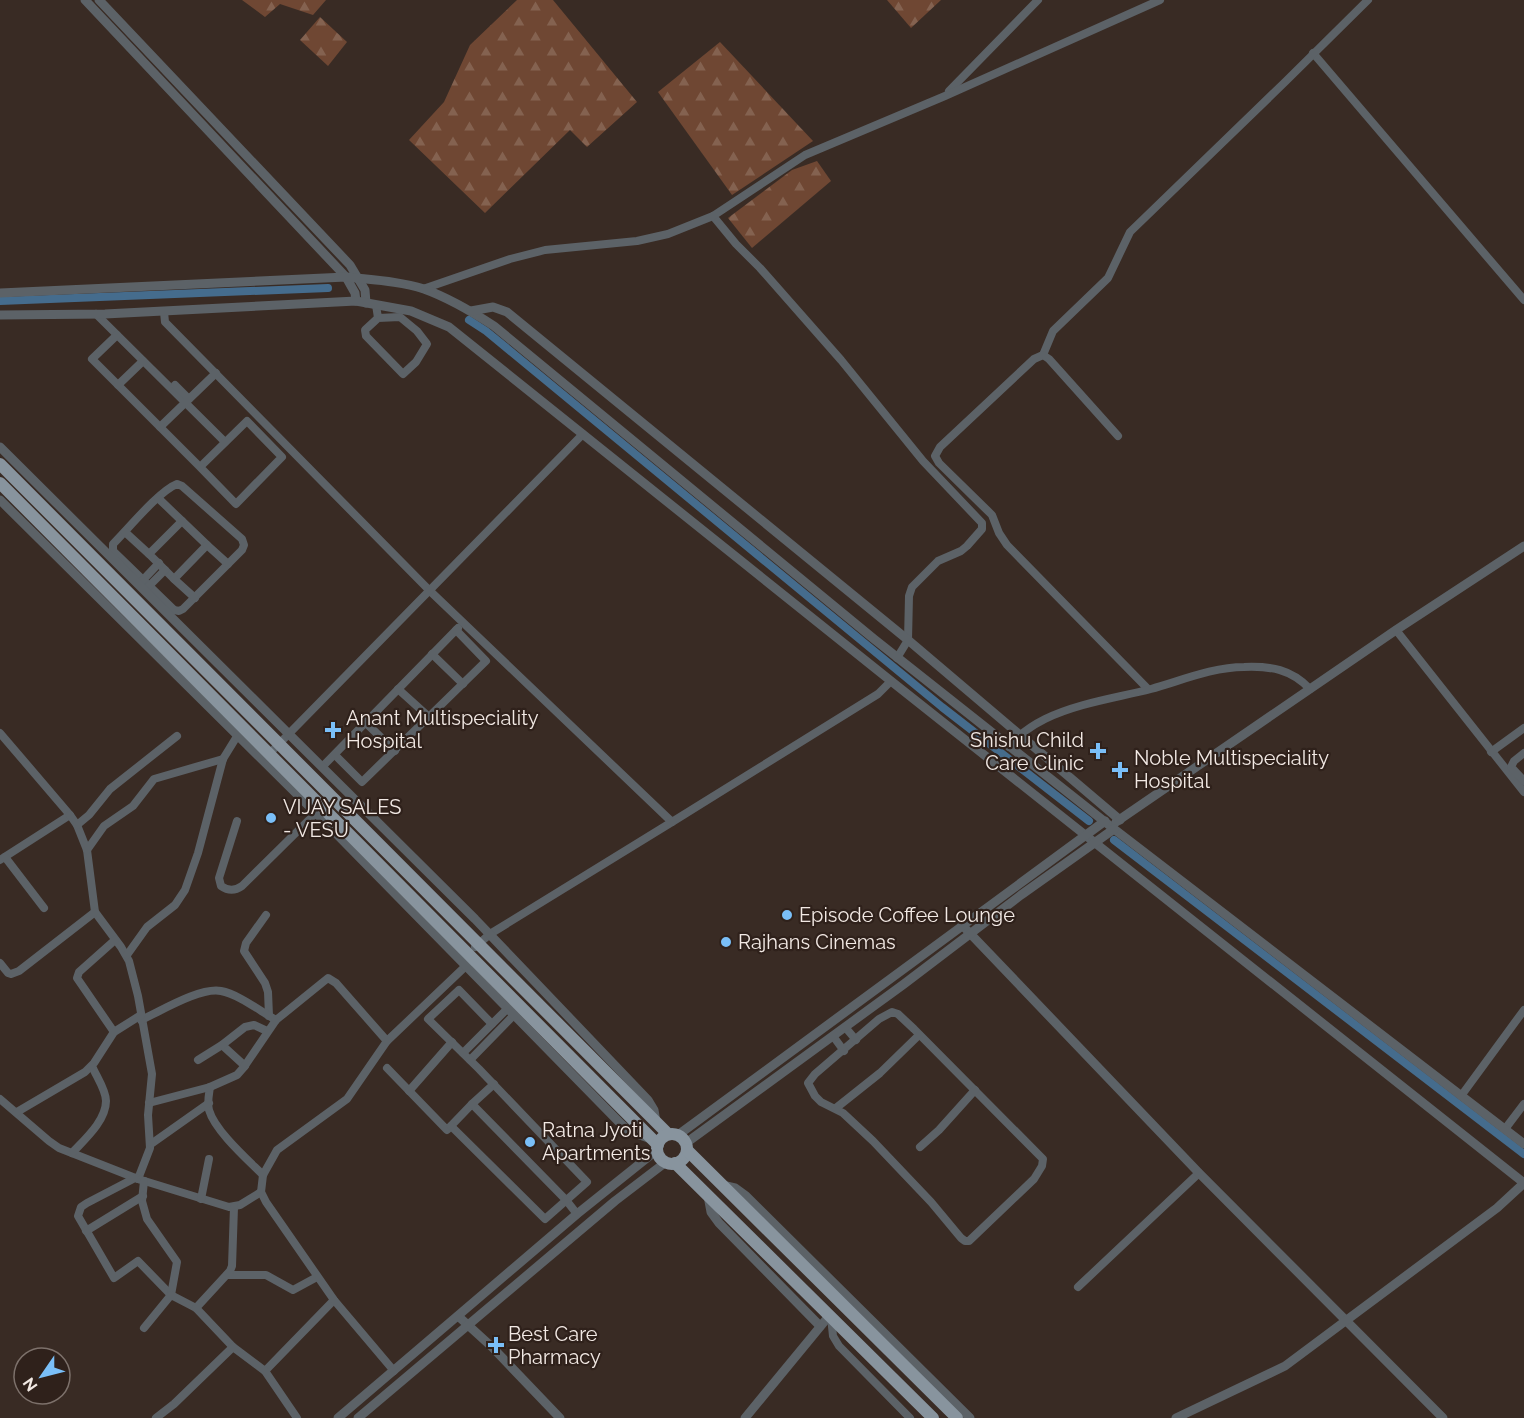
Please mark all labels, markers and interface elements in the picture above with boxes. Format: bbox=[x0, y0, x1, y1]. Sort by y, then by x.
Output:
place label: Anant Multispeciality Hospital bbox=[346, 706, 539, 753]
marker: Anant Multispeciality Hospital bbox=[324, 721, 342, 739]
place label: Shishu Child Care Clinic bbox=[970, 728, 1084, 775]
marker: Shishu Child Care Clinic bbox=[1089, 742, 1107, 760]
place label: Noble Multispeciality Hospital bbox=[1134, 746, 1329, 793]
marker: Noble Multispeciality Hospital bbox=[1111, 761, 1129, 779]
place label: VIJAY SALES - VESU bbox=[283, 795, 401, 842]
marker: VIJAY SALES - VESU bbox=[264, 811, 278, 825]
place label: Episode Coffee Lounge bbox=[799, 903, 1015, 927]
marker: Episode Coffee Lounge bbox=[780, 908, 794, 922]
place label: Rajhans Cinemas bbox=[738, 930, 896, 954]
marker: Rajhans Cinemas bbox=[719, 935, 733, 949]
place label: Ratna Jyoti Apartments bbox=[542, 1118, 651, 1165]
marker: Ratna Jyoti Apartments bbox=[523, 1135, 537, 1149]
place label: Best Care Pharmacy bbox=[508, 1322, 601, 1369]
marker: Best Care Pharmacy bbox=[489, 1338, 503, 1352]
north arrow bbox=[12, 1346, 72, 1406]
text: N bbox=[19, 1374, 41, 1395]

